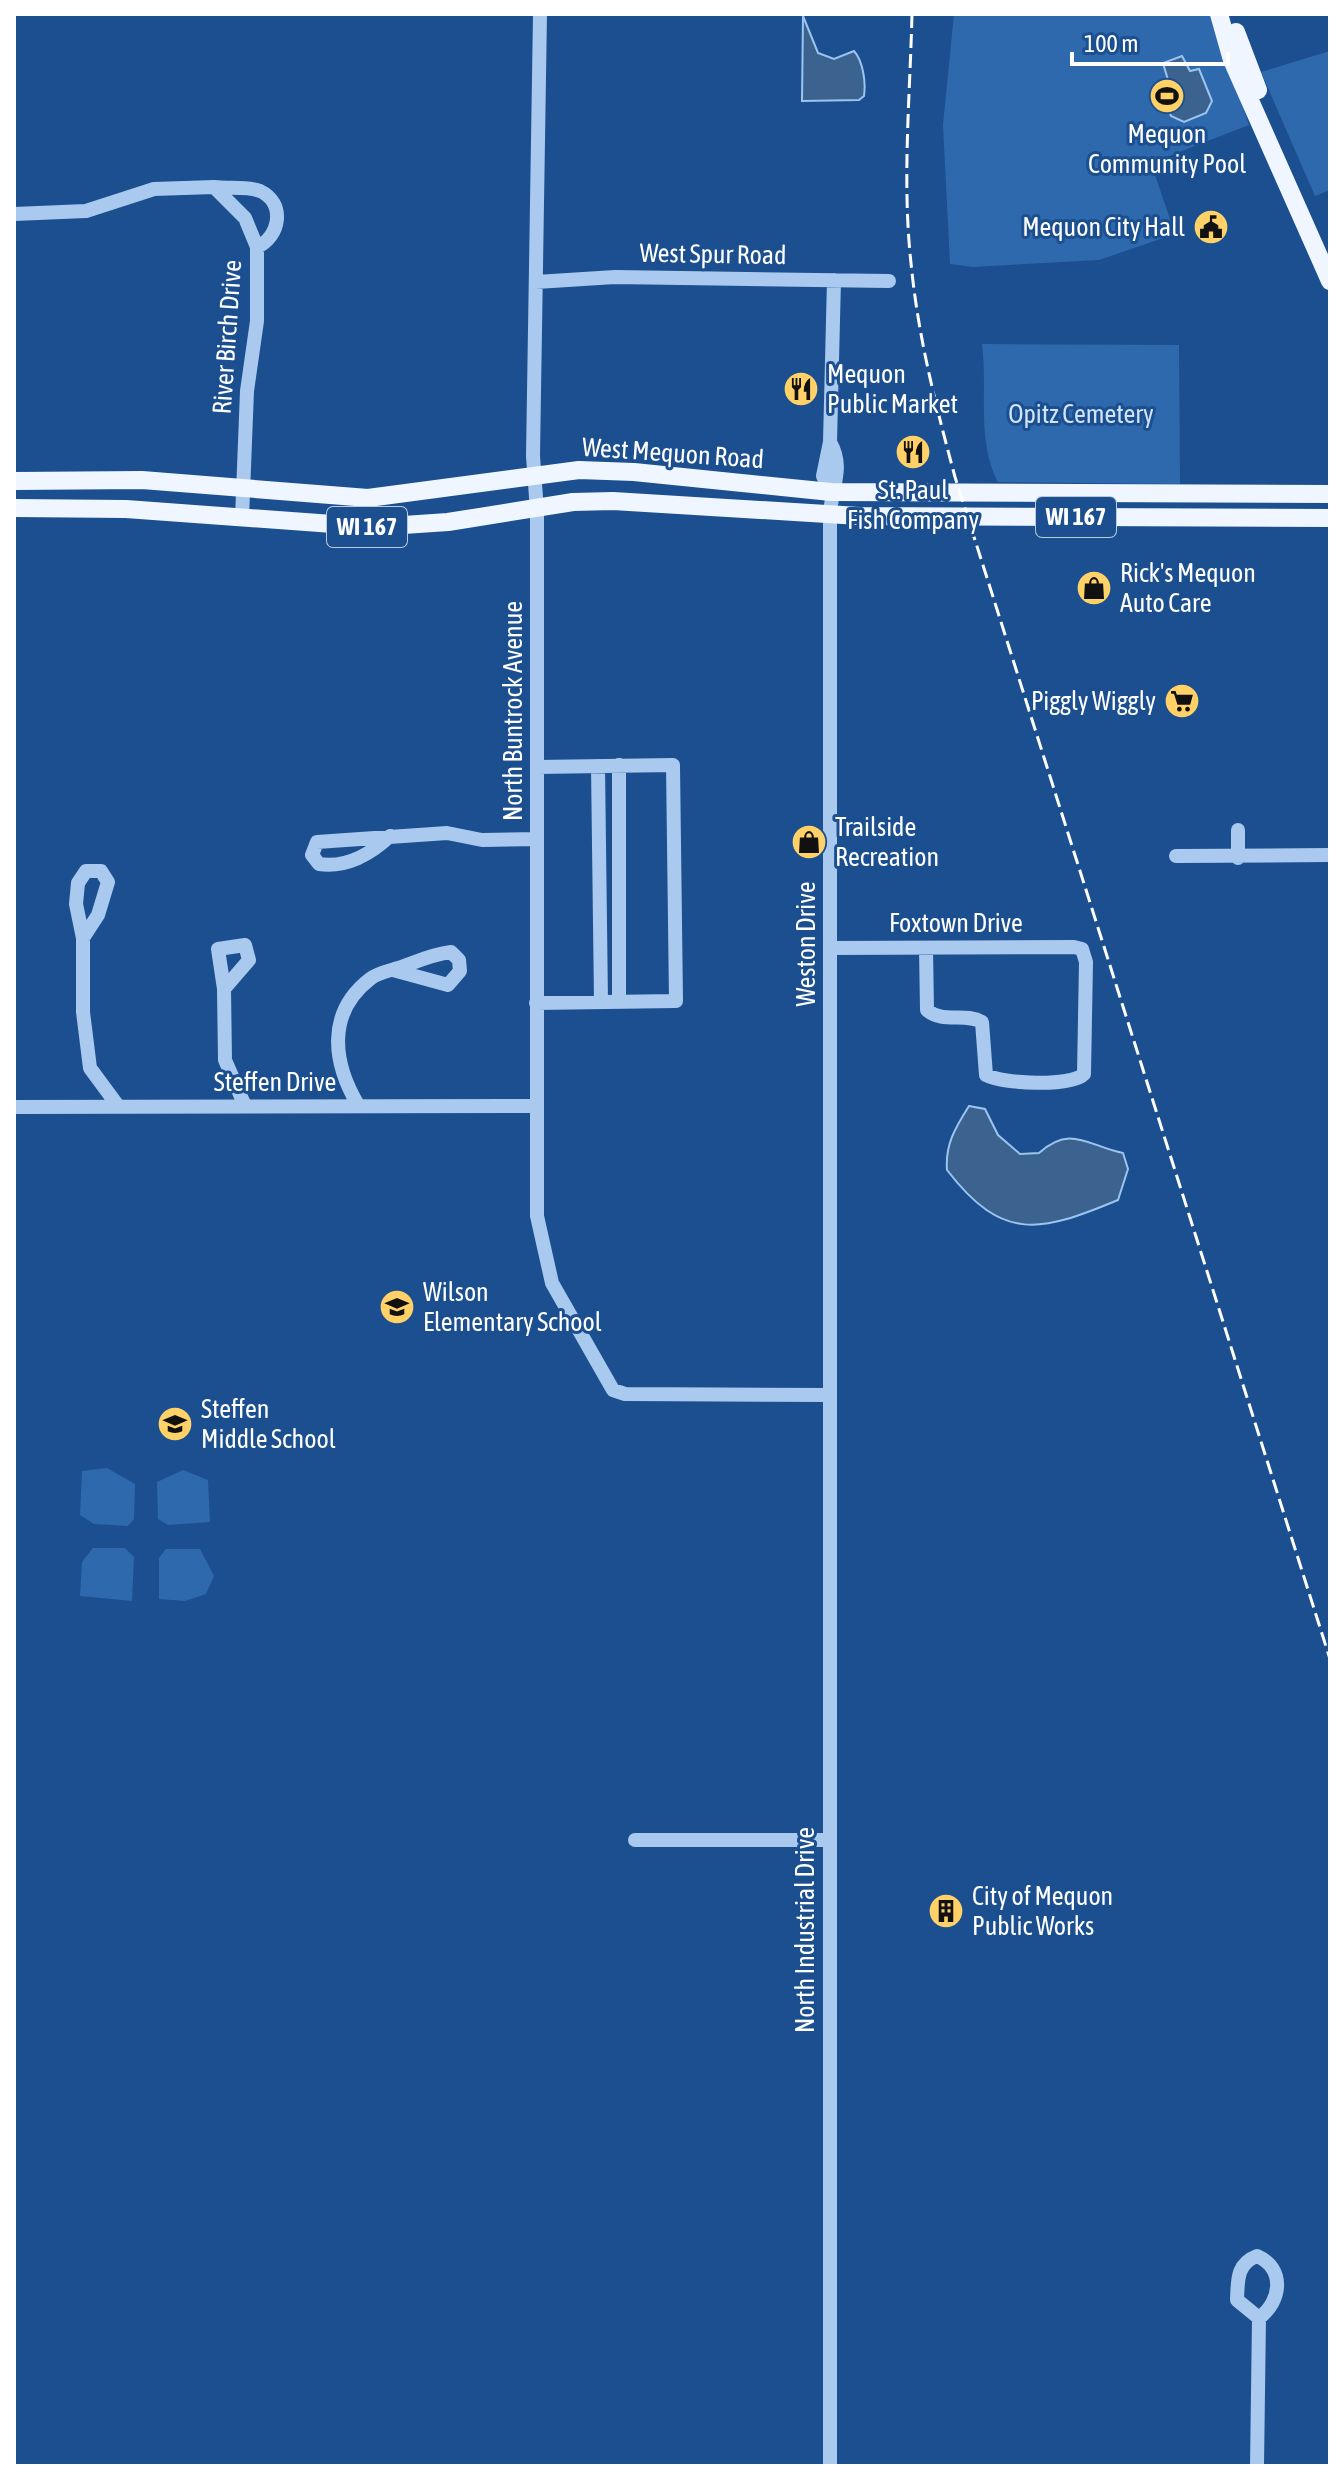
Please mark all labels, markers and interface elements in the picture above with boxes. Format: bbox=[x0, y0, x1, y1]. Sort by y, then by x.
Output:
scale bar bbox=[1072, 16, 1228, 66]
text: 100 m bbox=[1084, 30, 1138, 57]
sports icon: Mequon Community Pool bbox=[1148, 77, 1186, 115]
place label: Mequon Community Pool bbox=[1088, 119, 1246, 179]
public building icon: Mequon City Hall bbox=[1192, 208, 1230, 246]
place label: Mequon City Hall bbox=[1022, 212, 1185, 242]
street label: West Spur Road bbox=[639, 238, 787, 270]
street label: River Birch Drive bbox=[207, 259, 247, 415]
place label: Mequon Public Market bbox=[827, 359, 958, 419]
restaurant icon: Mequon Public Market bbox=[782, 370, 820, 408]
park label: Opitz Cemetery bbox=[1008, 399, 1154, 429]
street label: West Mequon Road bbox=[581, 432, 765, 474]
restaurant icon: St. Paul Fish Company bbox=[894, 433, 932, 471]
place label: St. Paul Fish Company bbox=[847, 475, 979, 535]
road number: WI 167 bbox=[1036, 497, 1116, 537]
road number: WI 167 bbox=[327, 507, 407, 547]
place label: Rick's Mequon Auto Care bbox=[1120, 558, 1256, 618]
shop icon: Rick's Mequon Auto Care bbox=[1075, 569, 1113, 607]
street label: North Buntrock Avenue bbox=[498, 601, 528, 821]
supermarket icon: Piggly Wiggly bbox=[1163, 682, 1201, 720]
place label: Piggly Wiggly bbox=[1031, 686, 1156, 716]
place label: Trailside Recreation bbox=[835, 812, 939, 872]
shop icon: Trailside Recreation bbox=[790, 823, 828, 861]
street label: Weston Drive bbox=[791, 881, 821, 1007]
street label: Foxtown Drive bbox=[889, 908, 1023, 938]
street label: Steffen Drive bbox=[214, 1067, 336, 1097]
place label: Wilson Elementary School bbox=[423, 1277, 602, 1337]
school or university icon: Wilson Elementary School bbox=[378, 1288, 416, 1326]
place label: Steffen Middle School bbox=[201, 1394, 336, 1454]
school or university icon: Steffen Middle School bbox=[156, 1405, 194, 1443]
street label: North Industrial Drive bbox=[790, 1827, 820, 2033]
place label: City of Mequon Public Works bbox=[972, 1881, 1113, 1941]
building icon: City of Mequon Public Works bbox=[927, 1892, 965, 1930]

